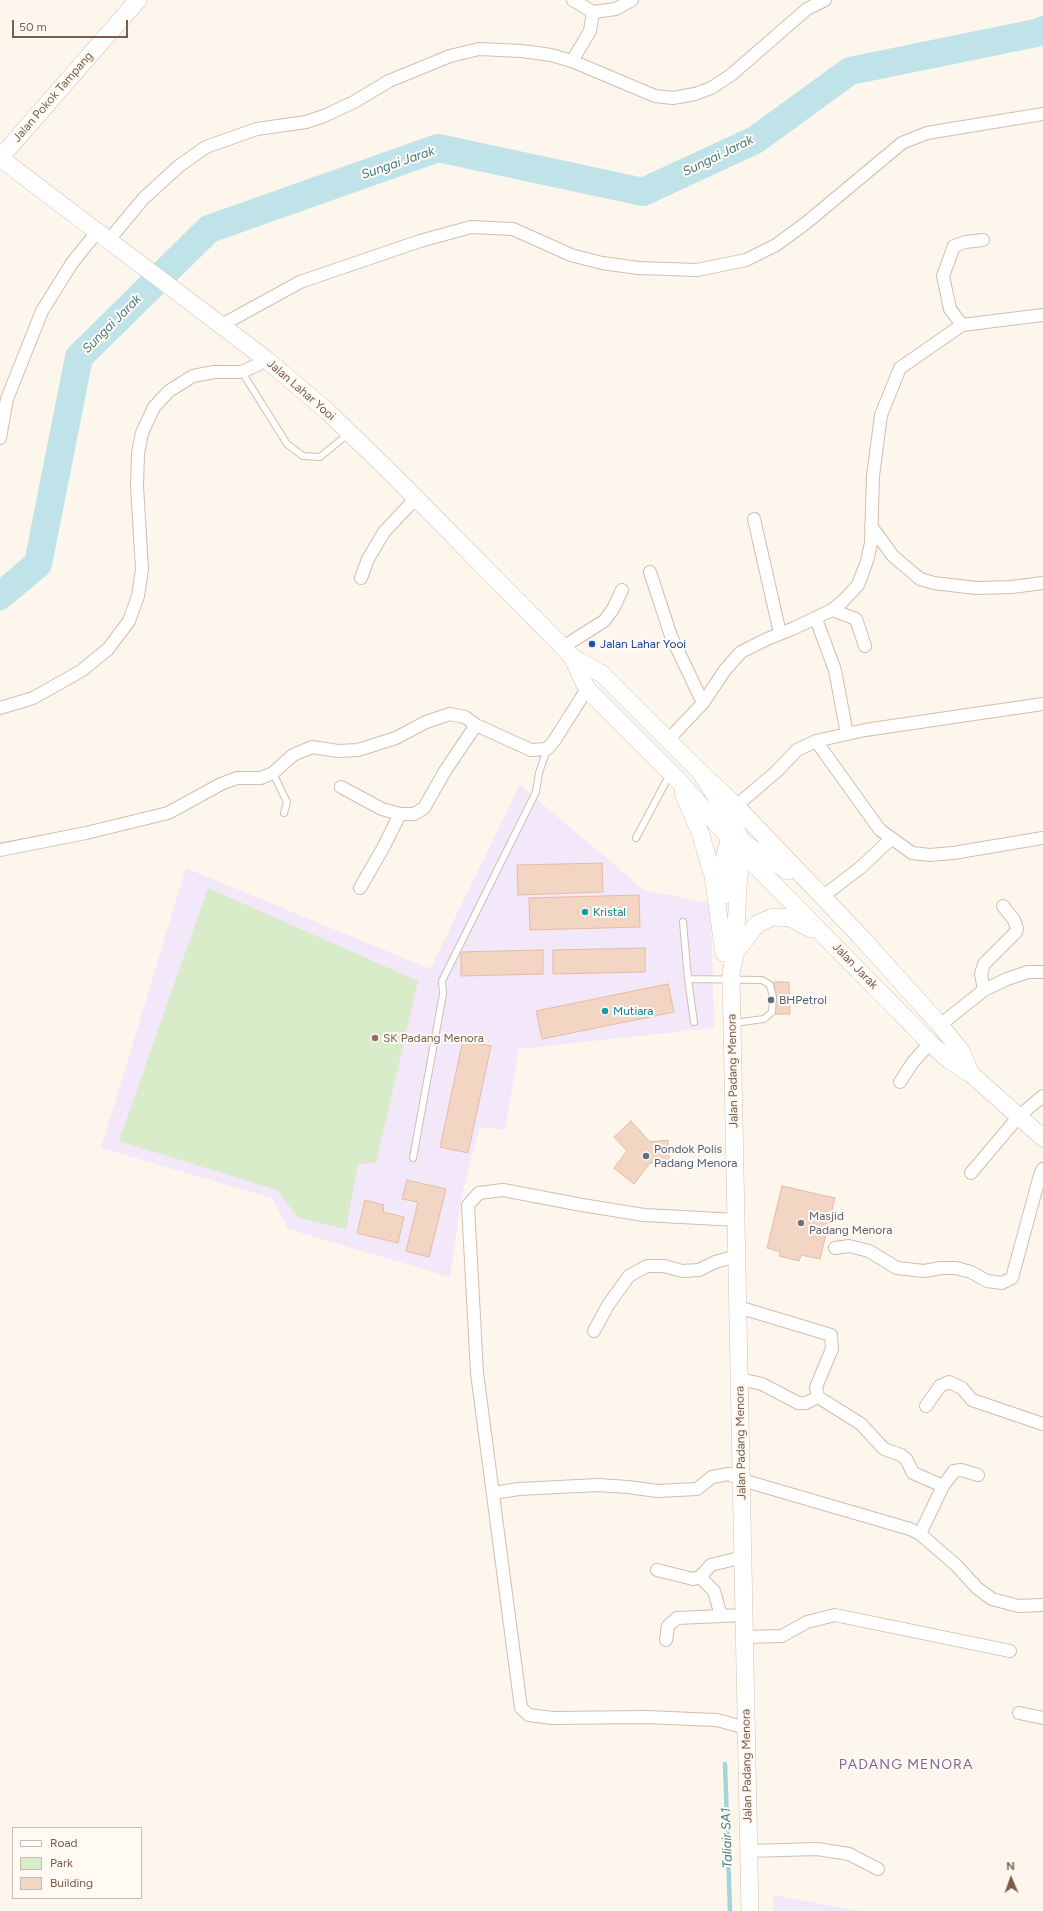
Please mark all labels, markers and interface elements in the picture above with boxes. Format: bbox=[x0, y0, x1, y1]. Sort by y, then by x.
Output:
scale bar bbox=[14, 12, 130, 38]
text: 50 m bbox=[19, 20, 47, 34]
street label: Jalan Pokok Tampang bbox=[10, 49, 96, 145]
water label: Sungai Jarak bbox=[680, 132, 756, 180]
water label: Sungai Jarak bbox=[359, 143, 437, 183]
water label: Sungai Jarak bbox=[79, 291, 145, 357]
street label: Jalan Lahar Yooi bbox=[264, 356, 338, 424]
place label: Jalan Lahar Yooi bbox=[600, 637, 686, 651]
marker: Jalan Lahar Yooi bbox=[587, 639, 597, 649]
place label: Kristal bbox=[593, 905, 626, 919]
marker: Kristal bbox=[580, 907, 590, 917]
street label: Jalan Jarak bbox=[829, 940, 881, 992]
place label: BHPetrol bbox=[779, 993, 827, 1007]
marker: BHPetrol bbox=[766, 995, 776, 1005]
place label: Mutiara bbox=[613, 1004, 653, 1018]
marker: Mutiara bbox=[600, 1006, 610, 1016]
street label: Jalan Padang Menora bbox=[725, 1014, 741, 1128]
place label: SK Padang Menora bbox=[383, 1031, 484, 1045]
marker: SK Padang Menora bbox=[370, 1033, 380, 1043]
place label: Pondok Polis Padang Menora bbox=[654, 1142, 737, 1170]
marker: Pondok Polis Padang Menora bbox=[641, 1151, 651, 1161]
place label: Masjid Padang Menora bbox=[809, 1209, 892, 1237]
marker: Masjid Padang Menora bbox=[796, 1218, 806, 1228]
street label: Jalan Padang Menora bbox=[733, 1386, 749, 1500]
street label: Jalan Padang Menora bbox=[739, 1709, 755, 1823]
district label: PADANG MENORA bbox=[839, 1757, 973, 1773]
water label: Taliair SA1 bbox=[718, 1808, 736, 1868]
legend bbox=[12, 1827, 142, 1899]
text: Road bbox=[50, 1836, 78, 1850]
text: Park bbox=[50, 1856, 73, 1870]
north arrow bbox=[991, 1859, 1031, 1899]
text: N bbox=[1006, 1860, 1015, 1873]
text: Building bbox=[50, 1876, 93, 1890]

